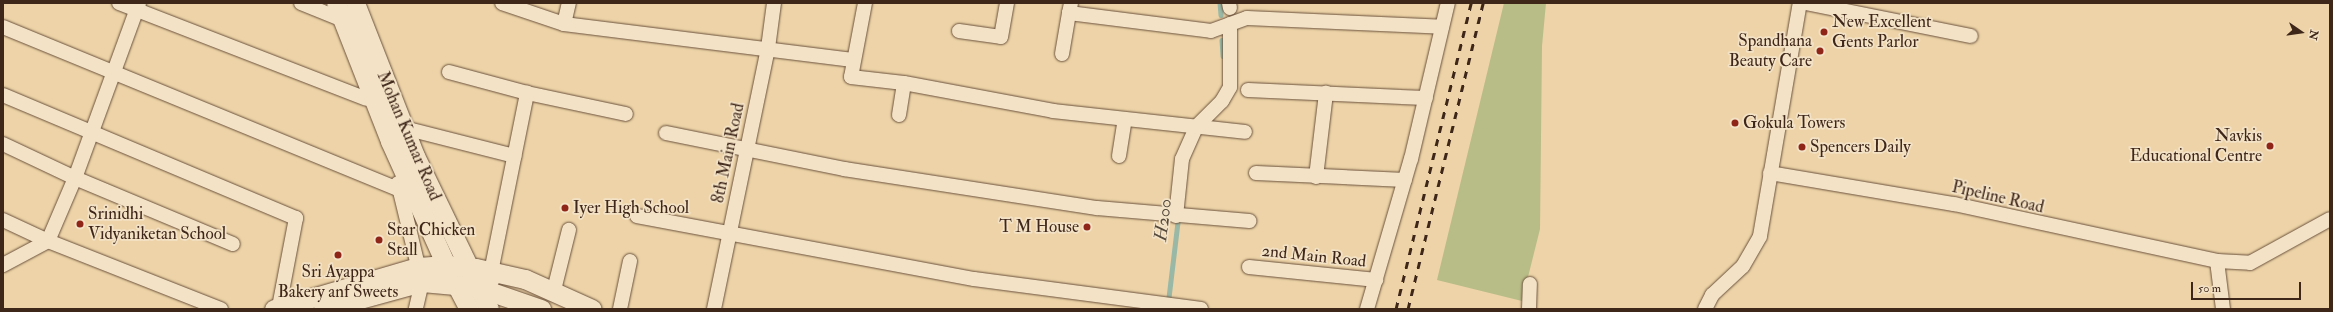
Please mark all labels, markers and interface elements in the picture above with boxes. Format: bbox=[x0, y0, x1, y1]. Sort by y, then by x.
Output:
place label: New Excellent Gents Parlor bbox=[1832, 12, 1932, 52]
north arrow bbox=[2281, 12, 2321, 52]
marker: New Excellent Gents Parlor bbox=[1819, 27, 1829, 37]
text: N bbox=[2306, 29, 2321, 41]
place label: Spandhana Beauty Care bbox=[1729, 31, 1812, 71]
marker: Spandhana Beauty Care bbox=[1815, 46, 1825, 56]
street label: Mohan Kumar Road bbox=[373, 68, 445, 204]
street label: 8th Main Road bbox=[707, 101, 749, 205]
place label: Gokula Towers bbox=[1743, 113, 1845, 133]
marker: Gokula Towers bbox=[1730, 118, 1740, 128]
place label: Navkis Educational Centre bbox=[2130, 126, 2262, 166]
place label: Spencers Daily bbox=[1810, 137, 1911, 157]
marker: Navkis Educational Centre bbox=[2265, 141, 2275, 151]
marker: Spencers Daily bbox=[1797, 142, 1807, 152]
street label: Pipeline Road bbox=[1950, 176, 2046, 218]
water label: H200 bbox=[1151, 197, 1177, 243]
place label: Iyer High School bbox=[573, 198, 689, 218]
marker: Iyer High School bbox=[560, 203, 570, 213]
place label: Srinidhi Vidyaniketan School bbox=[88, 204, 226, 244]
place label: T M House bbox=[999, 217, 1079, 237]
marker: Srinidhi Vidyaniketan School bbox=[75, 219, 85, 229]
place label: Star Chicken Stall bbox=[387, 220, 475, 260]
marker: T M House bbox=[1082, 222, 1092, 232]
marker: Star Chicken Stall bbox=[374, 235, 384, 245]
street label: 2nd Main Road bbox=[1261, 240, 1367, 272]
marker: Sri Ayappa Bakery anf Sweets bbox=[333, 250, 343, 260]
place label: Sri Ayappa Bakery anf Sweets bbox=[278, 262, 398, 302]
scale bar bbox=[2193, 274, 2303, 300]
text: 50 m bbox=[2198, 281, 2221, 296]

